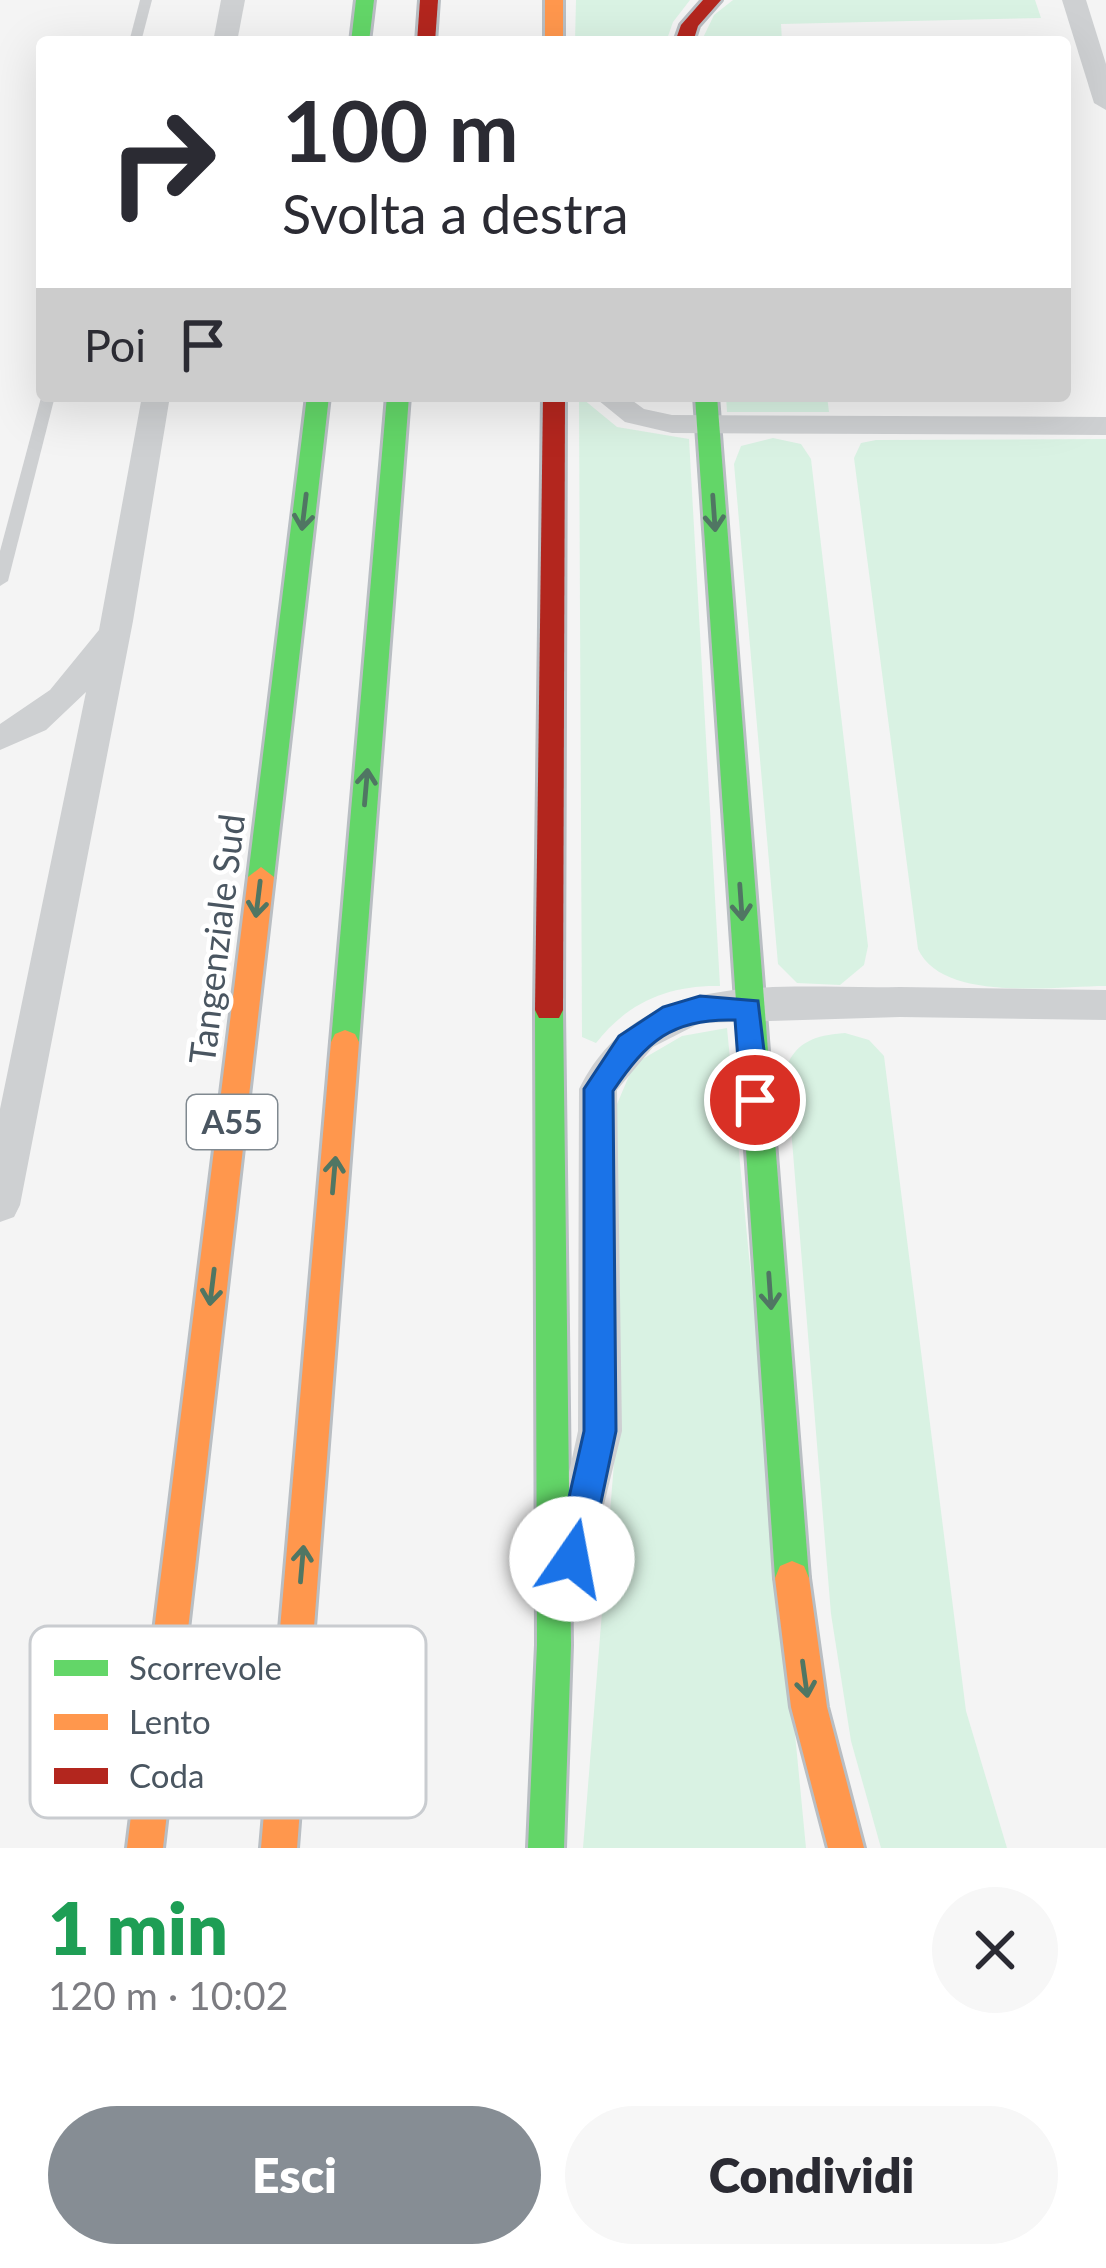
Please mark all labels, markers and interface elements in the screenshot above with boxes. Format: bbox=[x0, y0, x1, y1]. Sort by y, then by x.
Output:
text: 100 m bbox=[282, 79, 519, 180]
icon: right bbox=[84, 84, 240, 240]
text: Svolta a destra bbox=[282, 181, 629, 246]
icon: arrive bbox=[170, 312, 236, 378]
text: Poi bbox=[84, 318, 146, 372]
one-way arrow bbox=[293, 492, 315, 531]
one-way arrow bbox=[702, 493, 725, 532]
one-way arrow bbox=[355, 768, 378, 807]
street label: Tangenziale Sud bbox=[179, 811, 253, 1066]
one-way arrow bbox=[247, 879, 269, 918]
one-way arrow bbox=[730, 882, 753, 921]
pin bbox=[704, 1049, 806, 1151]
icon: arrive bbox=[722, 1067, 788, 1133]
road number: A55 bbox=[187, 1095, 277, 1149]
one-way arrow bbox=[323, 1156, 346, 1195]
one-way arrow bbox=[201, 1267, 223, 1306]
one-way arrow bbox=[758, 1271, 781, 1310]
position arrow bbox=[509, 1496, 635, 1622]
one-way arrow bbox=[291, 1545, 314, 1584]
legend bbox=[30, 1626, 426, 1818]
text: Scorrevole bbox=[129, 1647, 282, 1687]
one-way arrow bbox=[794, 1659, 817, 1698]
text: Lento bbox=[129, 1701, 211, 1741]
text: Coda bbox=[129, 1755, 204, 1795]
text: 1 min bbox=[48, 1884, 228, 1970]
button: close bbox=[932, 1887, 1058, 2013]
text: 120 m · 10:02 bbox=[48, 1972, 288, 2018]
button: Esci bbox=[48, 2106, 541, 2244]
button: Condividi bbox=[565, 2106, 1058, 2244]

